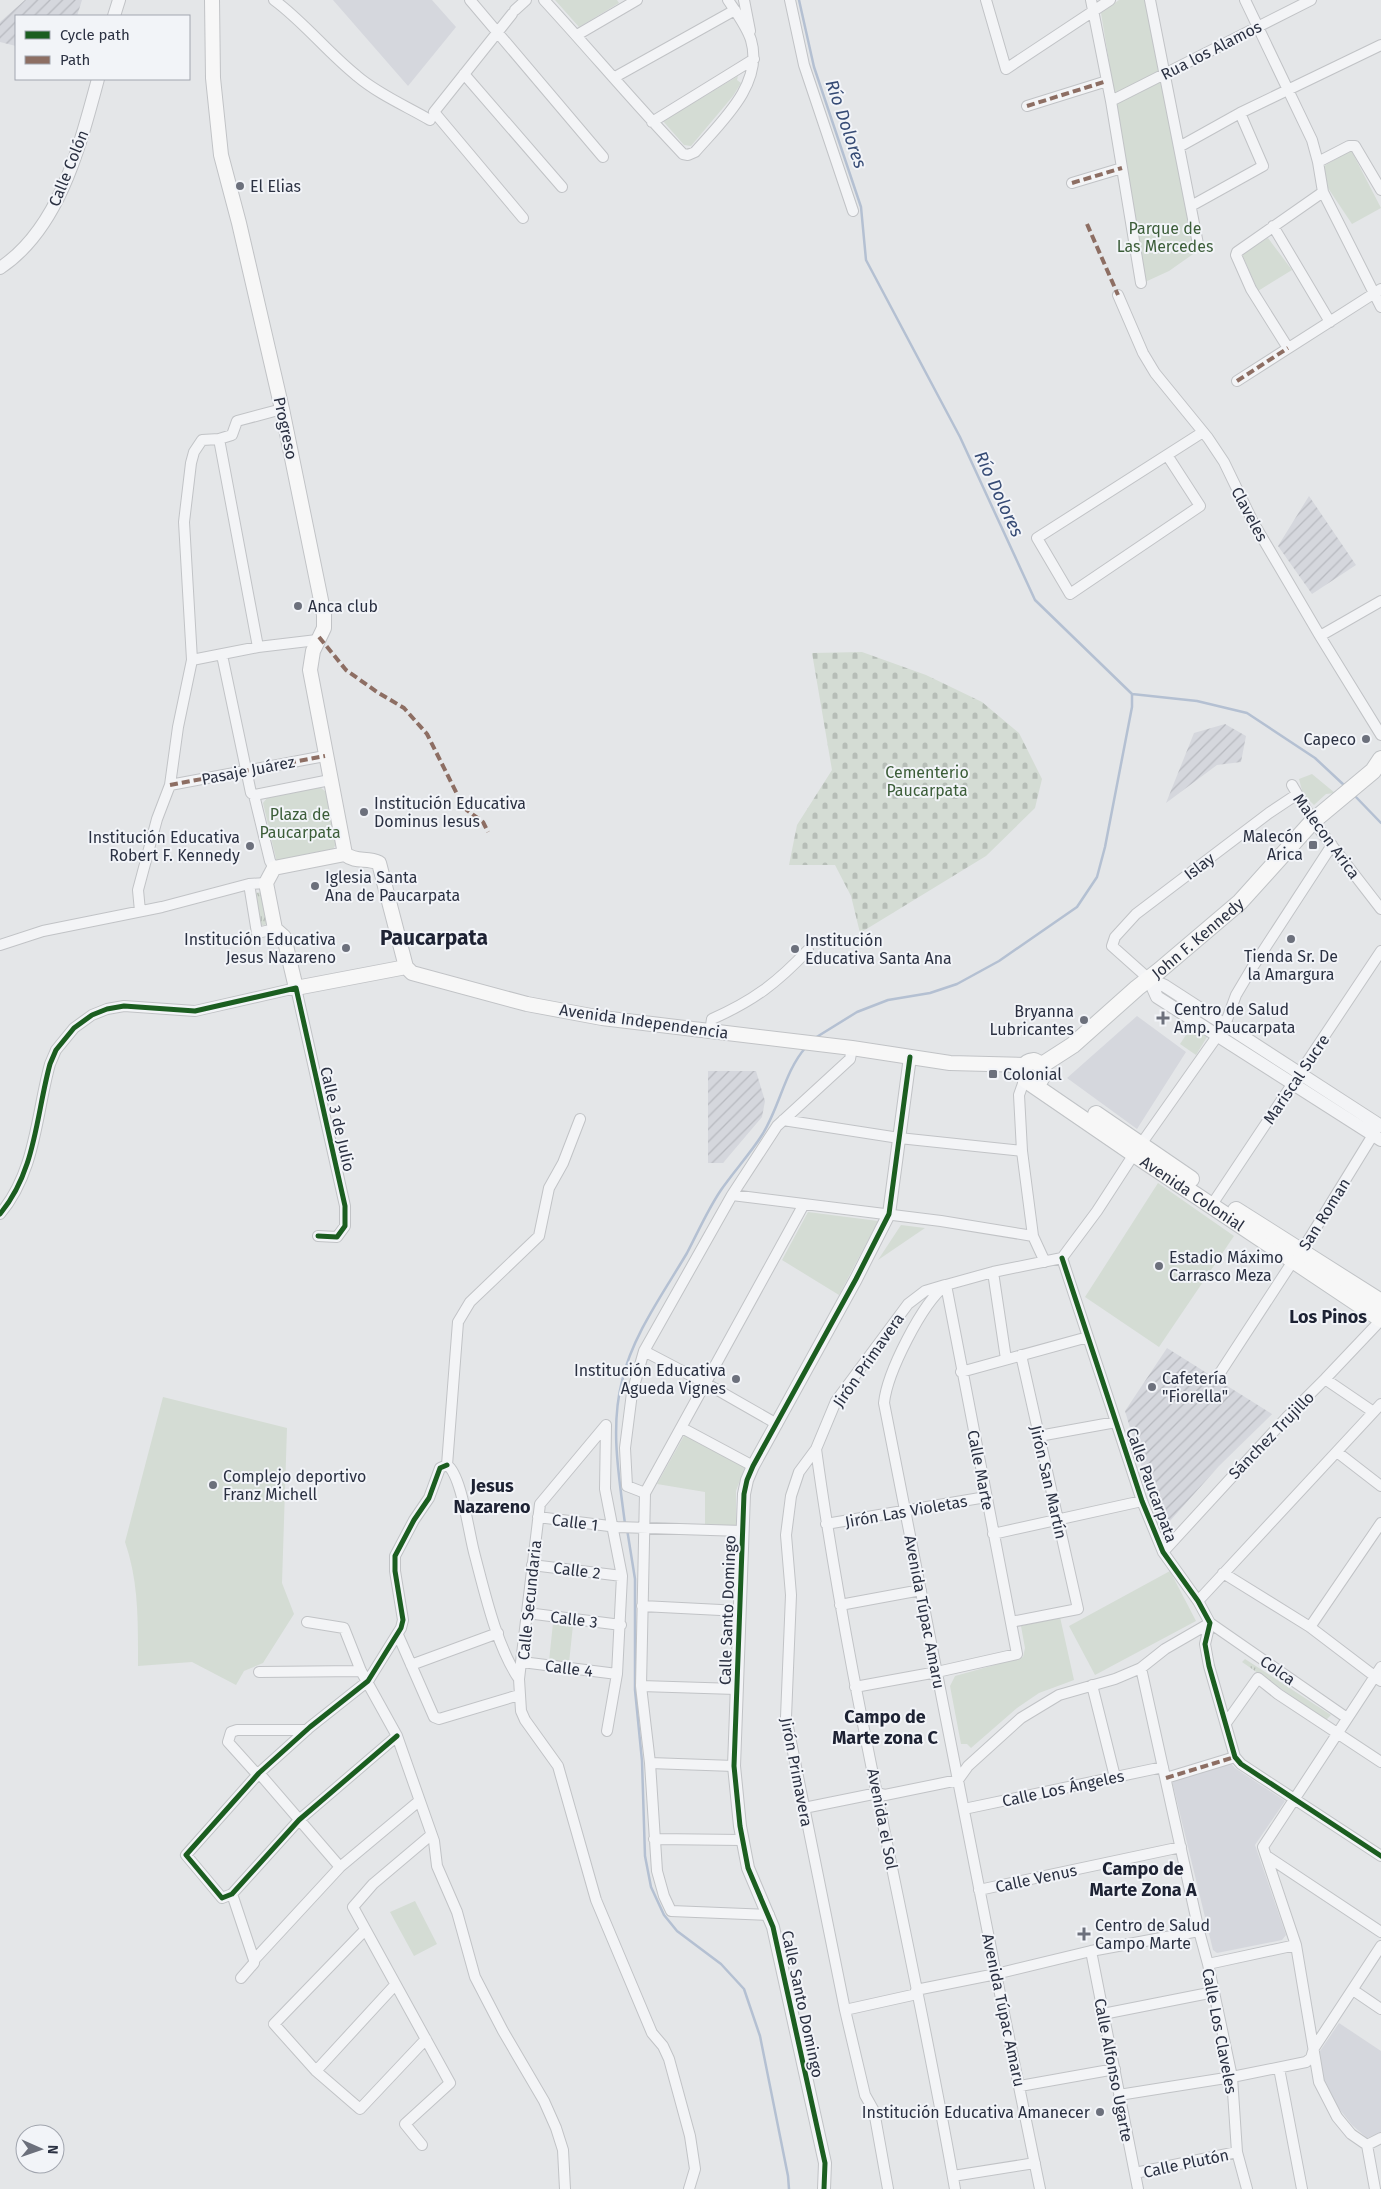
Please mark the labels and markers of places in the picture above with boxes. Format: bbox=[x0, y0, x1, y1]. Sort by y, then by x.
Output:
place label: El Elias bbox=[250, 177, 301, 196]
marker: El Elias bbox=[234, 180, 246, 192]
place label: Anca club bbox=[308, 597, 378, 616]
marker: Anca club bbox=[292, 600, 304, 612]
place label: Capeco bbox=[1304, 730, 1356, 749]
marker: Capeco bbox=[1360, 733, 1372, 745]
place label: Institución Educativa Dominus Iesus bbox=[374, 794, 526, 831]
marker: Institución Educativa Dominus Iesus bbox=[358, 806, 370, 818]
place label: Malecón Arica bbox=[1243, 827, 1303, 864]
place label: Institución Educativa Robert F. Kennedy bbox=[88, 828, 240, 865]
marker: Malecón Arica bbox=[1307, 839, 1319, 851]
marker: Institución Educativa Robert F. Kennedy bbox=[244, 840, 256, 852]
place label: Iglesia Santa Ana de Paucarpata bbox=[325, 868, 460, 905]
marker: Iglesia Santa Ana de Paucarpata bbox=[309, 880, 321, 892]
place label: Institución Educativa Jesus Nazareno bbox=[184, 930, 336, 967]
place label: Institución Educativa Santa Ana bbox=[805, 931, 952, 968]
marker: Tienda Sr. De la Amargura bbox=[1285, 933, 1297, 945]
marker: Institución Educativa Jesus Nazareno bbox=[340, 942, 352, 954]
marker: Institución Educativa Santa Ana bbox=[789, 943, 801, 955]
place label: Tienda Sr. De la Amargura bbox=[1244, 947, 1338, 984]
place label: Centro de Salud Amp. Paucarpata bbox=[1174, 1000, 1296, 1037]
place label: Bryanna Lubricantes bbox=[989, 1002, 1074, 1039]
marker: Centro de Salud Amp. Paucarpata bbox=[1156, 1011, 1170, 1025]
marker: Bryanna Lubricantes bbox=[1078, 1014, 1090, 1026]
place label: Colonial bbox=[1003, 1065, 1062, 1084]
marker: Colonial bbox=[987, 1068, 999, 1080]
place label: Estadio Máximo Carrasco Meza bbox=[1169, 1248, 1283, 1285]
marker: Estadio Máximo Carrasco Meza bbox=[1153, 1260, 1165, 1272]
place label: Institución Educativa Agueda Vignes bbox=[574, 1361, 726, 1398]
place label: Cafetería "Fiorella" bbox=[1162, 1369, 1228, 1406]
marker: Institución Educativa Agueda Vignes bbox=[730, 1373, 742, 1385]
marker: Cafetería "Fiorella" bbox=[1146, 1381, 1158, 1393]
place label: Complejo deportivo Franz Michell bbox=[223, 1467, 366, 1504]
marker: Complejo deportivo Franz Michell bbox=[207, 1479, 219, 1491]
place label: Centro de Salud Campo Marte bbox=[1095, 1916, 1210, 1953]
marker: Centro de Salud Campo Marte bbox=[1077, 1927, 1091, 1941]
place label: Institución Educativa Amanecer bbox=[862, 2103, 1091, 2122]
marker: Institución Educativa Amanecer bbox=[1094, 2106, 1106, 2118]

